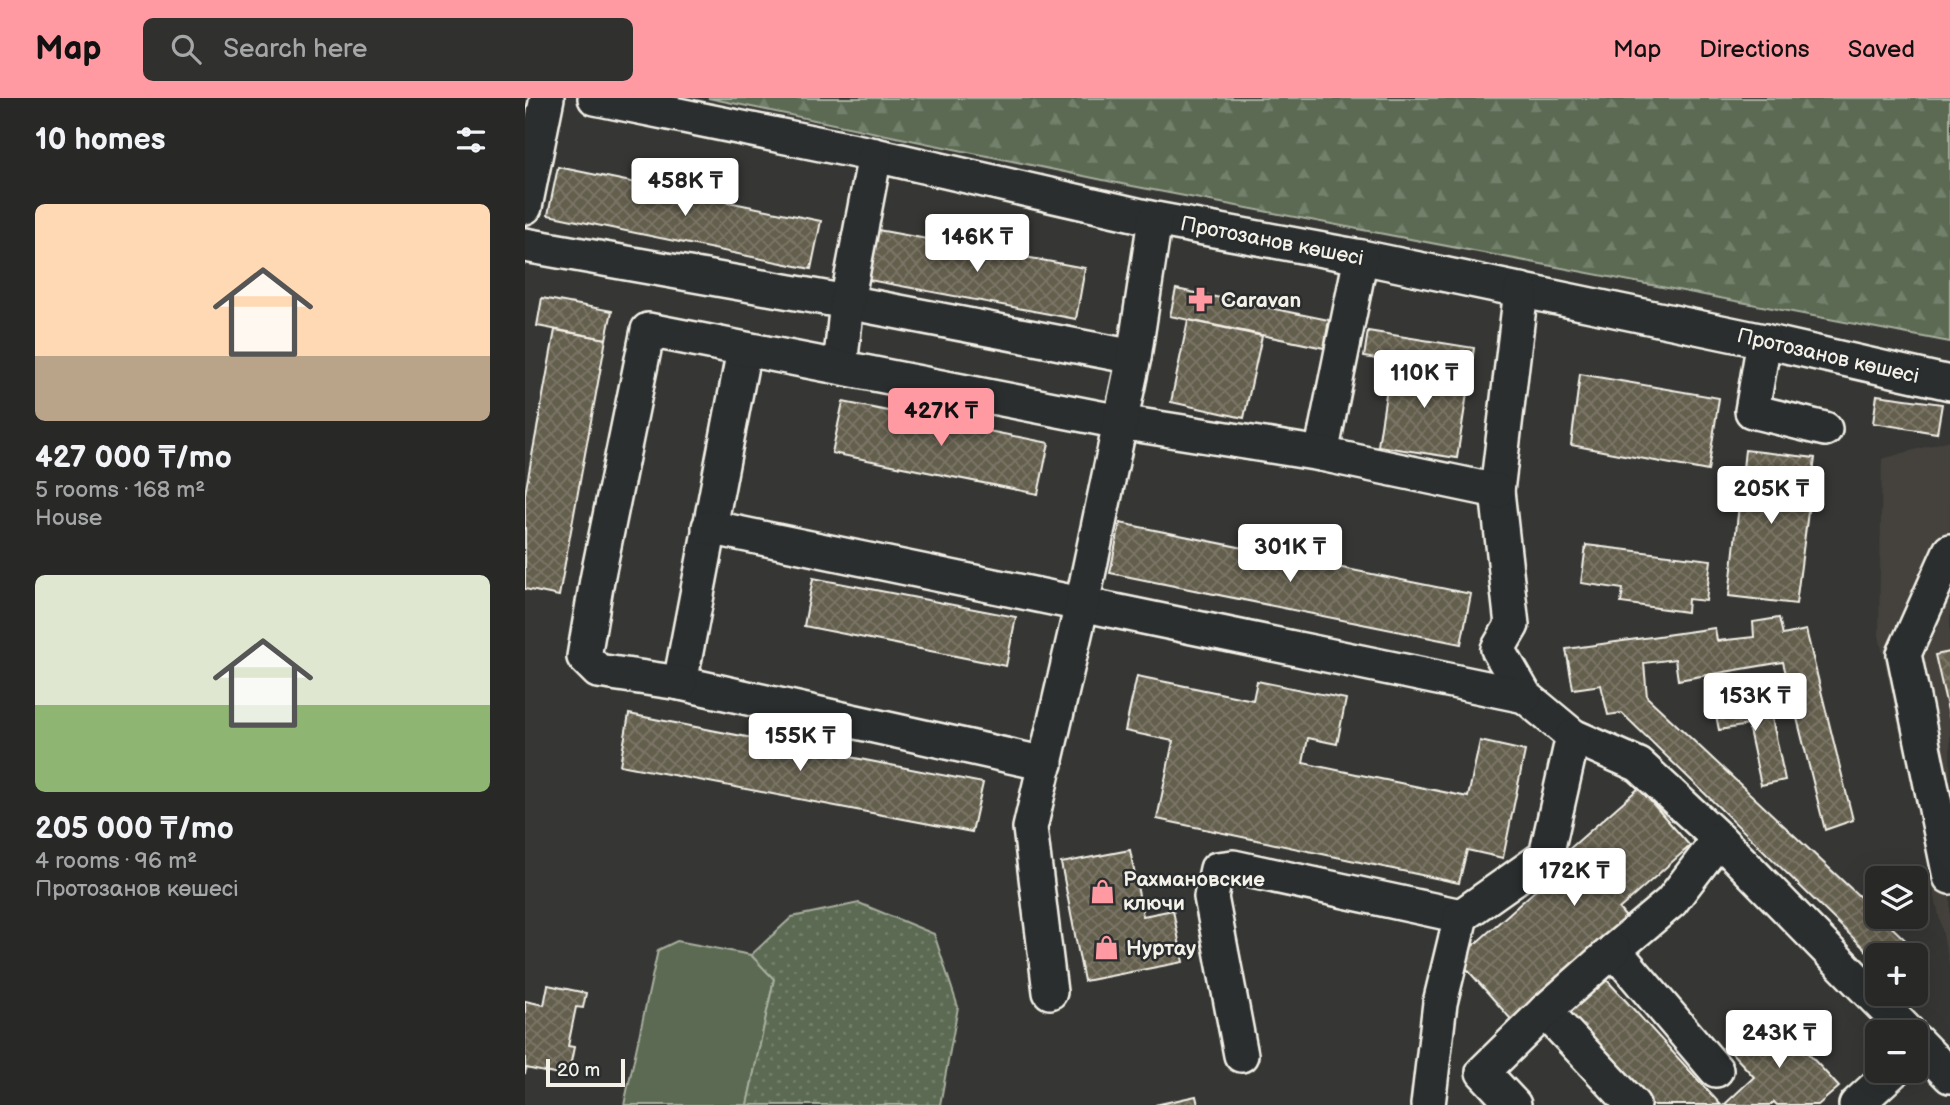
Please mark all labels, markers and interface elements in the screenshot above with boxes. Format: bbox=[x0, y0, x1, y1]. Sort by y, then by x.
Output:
search box bbox=[143, 18, 633, 81]
text: Map bbox=[35, 29, 101, 69]
icon: search bbox=[167, 30, 205, 68]
text: Search here bbox=[223, 34, 367, 65]
text: Map bbox=[1613, 35, 1661, 64]
text: Directions bbox=[1699, 35, 1810, 64]
text: Saved bbox=[1848, 35, 1915, 64]
icon: filters bbox=[452, 121, 490, 159]
text: 10 homes bbox=[35, 122, 166, 158]
pin: 458K ₸ bbox=[628, 158, 742, 218]
text: 458K ₸ bbox=[647, 167, 723, 195]
street label: Протозанов көшесі bbox=[1178, 211, 1366, 271]
pin: 146K ₸ bbox=[920, 214, 1034, 274]
text: 146K ₸ bbox=[941, 223, 1013, 251]
icon: home bbox=[200, 249, 326, 375]
pharmacy icon: Caravan bbox=[1187, 286, 1215, 314]
place label: Caravan bbox=[1221, 288, 1301, 313]
street label: Протозанов көшесі bbox=[1735, 323, 1921, 389]
pin: 110K ₸ bbox=[1367, 350, 1481, 410]
text: 110K ₸ bbox=[1390, 359, 1458, 387]
pin: 427K ₸ bbox=[884, 388, 998, 448]
text: 427K ₸ bbox=[904, 397, 978, 425]
text: 427 000 ₸/mo bbox=[35, 440, 232, 476]
pin: 205K ₸ bbox=[1714, 466, 1828, 526]
text: 205K ₸ bbox=[1733, 475, 1809, 503]
text: 5 rooms · 168 m² bbox=[35, 476, 205, 504]
text: House bbox=[35, 504, 102, 532]
pin: 301K ₸ bbox=[1233, 524, 1347, 584]
text: 301K ₸ bbox=[1254, 533, 1326, 561]
icon: home bbox=[200, 620, 326, 746]
pin: 153K ₸ bbox=[1698, 674, 1812, 733]
text: 153K ₸ bbox=[1720, 682, 1790, 710]
pin: 155K ₸ bbox=[743, 714, 857, 773]
text: 155K ₸ bbox=[765, 722, 835, 750]
text: 205 000 ₸/mo bbox=[35, 811, 234, 847]
text: 4 rooms · 96 m² bbox=[35, 847, 197, 875]
pin: 172K ₸ bbox=[1517, 848, 1631, 908]
text: 172K ₸ bbox=[1539, 857, 1609, 885]
map controls bbox=[1865, 866, 1928, 1083]
button: layers bbox=[1865, 866, 1928, 929]
place label: Рахмановские ключи bbox=[1123, 867, 1265, 916]
text: Протозанов көшесі bbox=[35, 875, 239, 903]
shop icon: Рахмановские ключи bbox=[1089, 877, 1117, 905]
shop icon: Нуртау bbox=[1092, 934, 1120, 962]
place label: Нуртау bbox=[1126, 936, 1196, 961]
button: + bbox=[1865, 943, 1928, 1006]
pin: 243K ₸ bbox=[1722, 1010, 1836, 1070]
text: 243K ₸ bbox=[1742, 1019, 1816, 1047]
button: − bbox=[1865, 1020, 1928, 1083]
scale bar bbox=[546, 1056, 625, 1088]
text: 20 m bbox=[557, 1059, 600, 1082]

